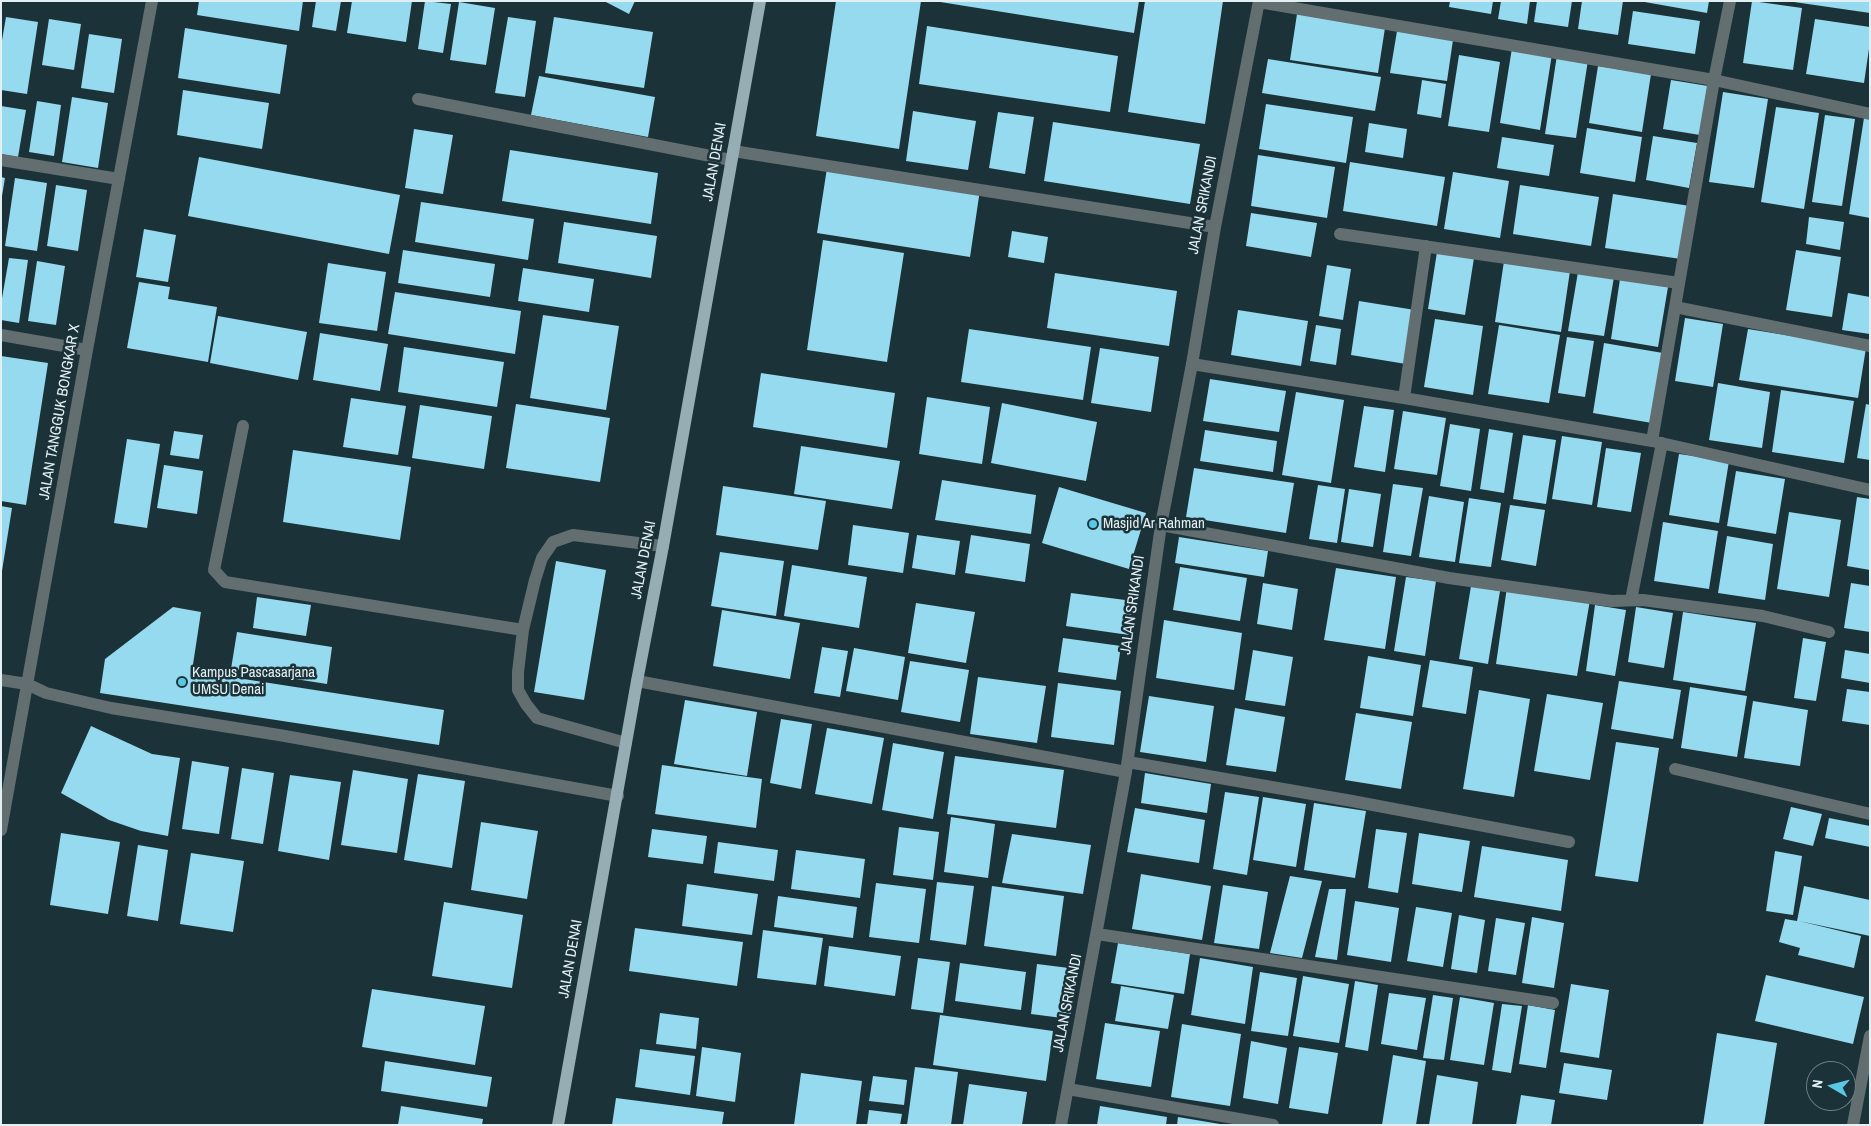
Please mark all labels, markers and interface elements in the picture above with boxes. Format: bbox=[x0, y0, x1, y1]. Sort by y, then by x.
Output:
street label: JALAN DENAI bbox=[699, 121, 731, 203]
street label: JALAN SRIKANDI bbox=[1185, 154, 1221, 256]
street label: JALAN TANGGUK BONGKAR X bbox=[36, 323, 84, 501]
place label: Masjid Ar Rahman bbox=[1103, 515, 1205, 533]
marker: Masjid Ar Rahman bbox=[1087, 518, 1099, 530]
street label: JALAN DENAI bbox=[628, 519, 660, 601]
street label: JALAN SRIKANDI bbox=[1117, 554, 1149, 656]
place label: Kampus Pascasarjana UMSU Denai bbox=[192, 664, 315, 699]
marker: Kampus Pascasarjana UMSU Denai bbox=[176, 676, 188, 688]
street label: JALAN DENAI bbox=[555, 918, 587, 1000]
street label: JALAN SRIKANDI bbox=[1050, 952, 1086, 1054]
north arrow bbox=[1806, 1061, 1856, 1111]
text: N bbox=[1808, 1079, 1827, 1089]

